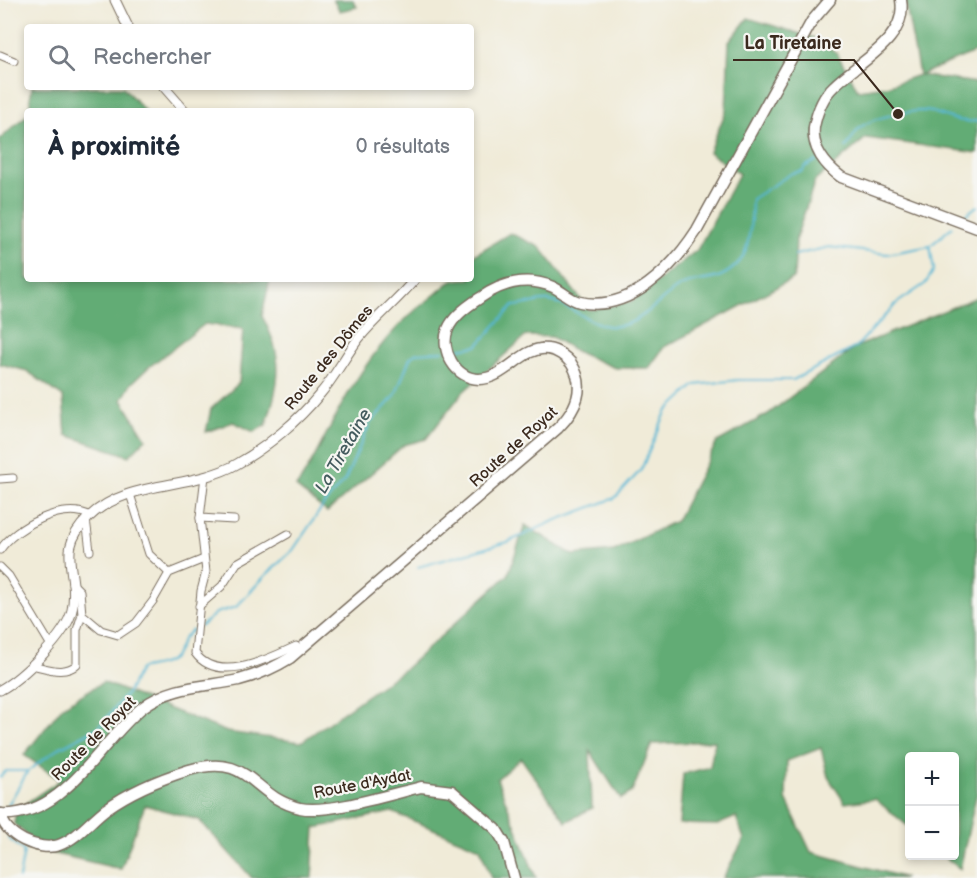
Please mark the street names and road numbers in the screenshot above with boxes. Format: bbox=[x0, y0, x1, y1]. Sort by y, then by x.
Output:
street label: Route des Dômes bbox=[281, 302, 377, 414]
street label: Route de Royat bbox=[466, 403, 562, 491]
street label: Route de Royat bbox=[48, 693, 140, 785]
street label: Route d'Aydat bbox=[312, 766, 413, 803]

